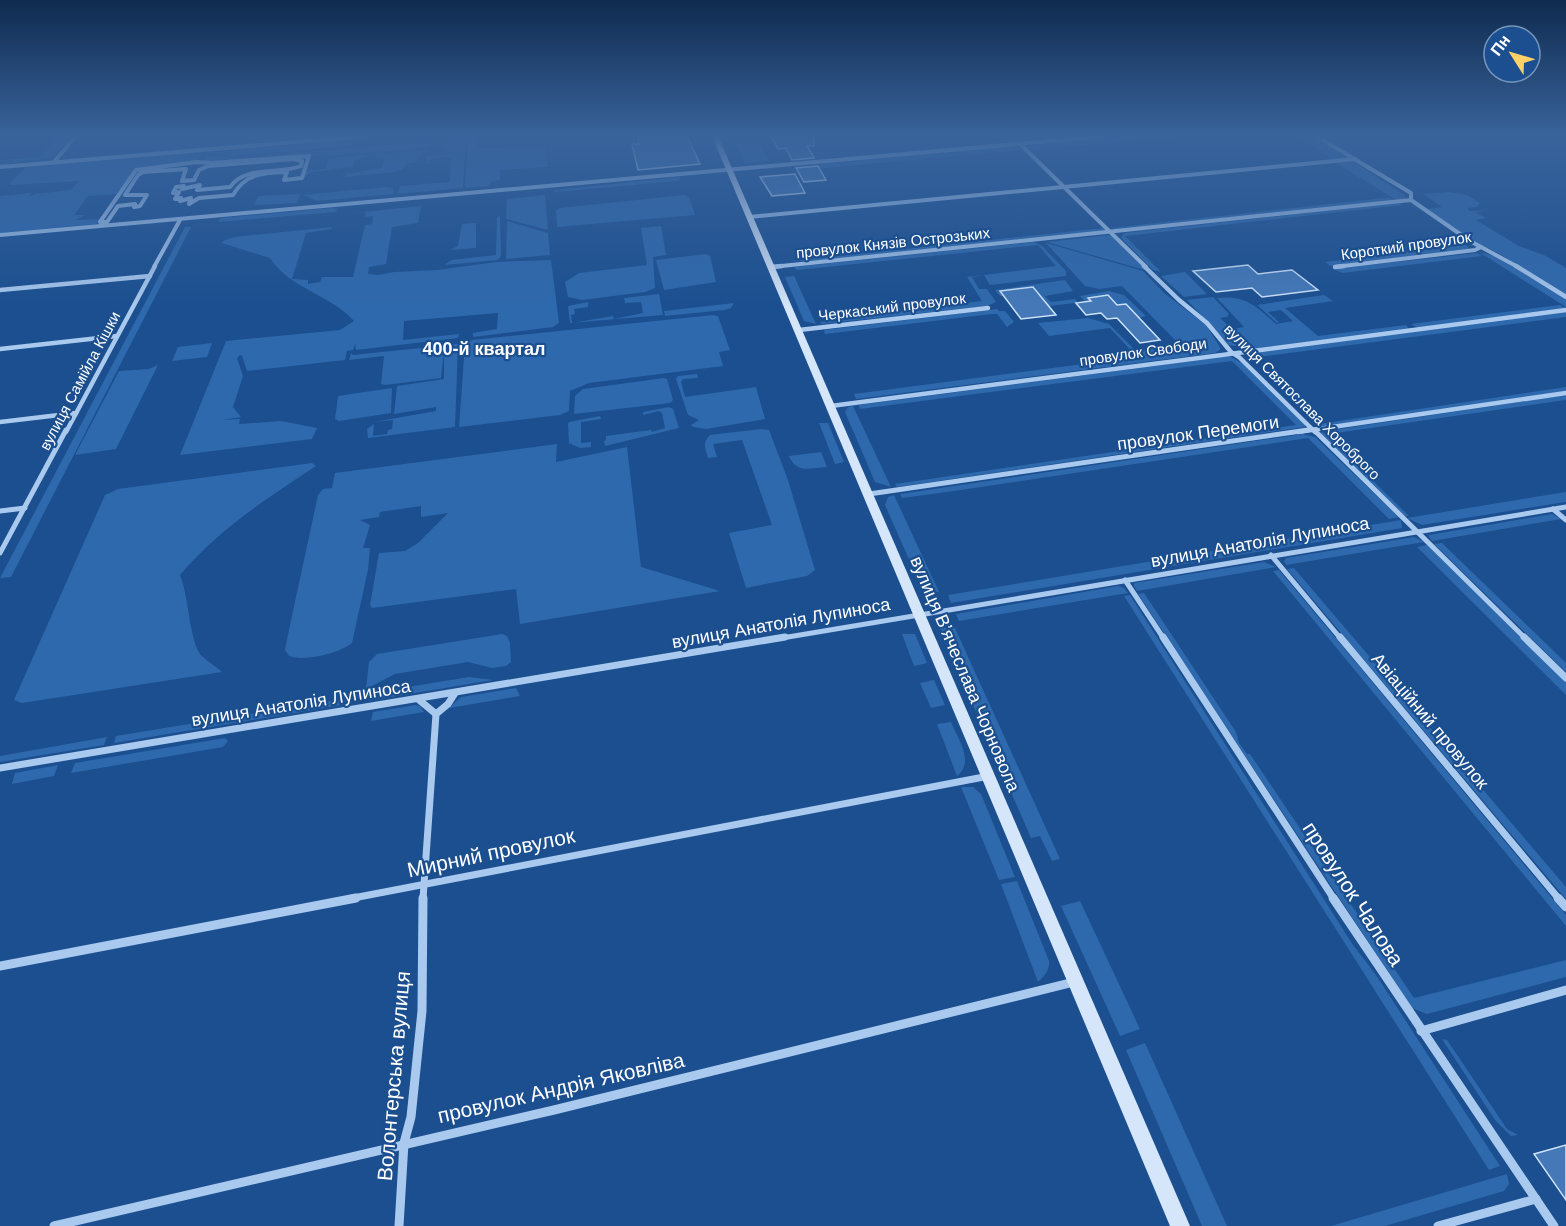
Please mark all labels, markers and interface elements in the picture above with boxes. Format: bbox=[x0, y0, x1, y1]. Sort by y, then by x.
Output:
north arrow bbox=[1482, 24, 1542, 84]
text: Пн bbox=[1487, 32, 1514, 59]
street label: провулок Князів Острозьких bbox=[795, 224, 991, 261]
street label: Короткий провулок bbox=[1340, 228, 1473, 263]
street label: Черкаський провулок bbox=[817, 289, 967, 324]
street label: вулиця Самійла Кішки bbox=[36, 309, 123, 453]
street label: вулиця Святослава Хороброго bbox=[1221, 320, 1384, 483]
street label: провулок Свободи bbox=[1078, 334, 1208, 369]
district label: 400-й квартал bbox=[423, 339, 545, 359]
street label: провулок Перемоги bbox=[1116, 412, 1280, 454]
street label: вулиця Анатолія Лупиноса bbox=[1149, 513, 1372, 571]
street label: вулиця Вʼячеслава Чорновола bbox=[906, 553, 1024, 796]
street label: вулиця Анатолія Лупиноса bbox=[670, 594, 893, 652]
street label: Авіаційний провулок bbox=[1367, 649, 1493, 793]
street label: вулиця Анатолія Лупиноса bbox=[190, 676, 413, 730]
street label: провулок Чалова bbox=[1298, 817, 1409, 970]
street label: Мирний провулок bbox=[405, 823, 578, 881]
street label: Волонтерська вулиця bbox=[373, 970, 414, 1182]
street label: провулок Андрія Яковліва bbox=[435, 1048, 687, 1127]

